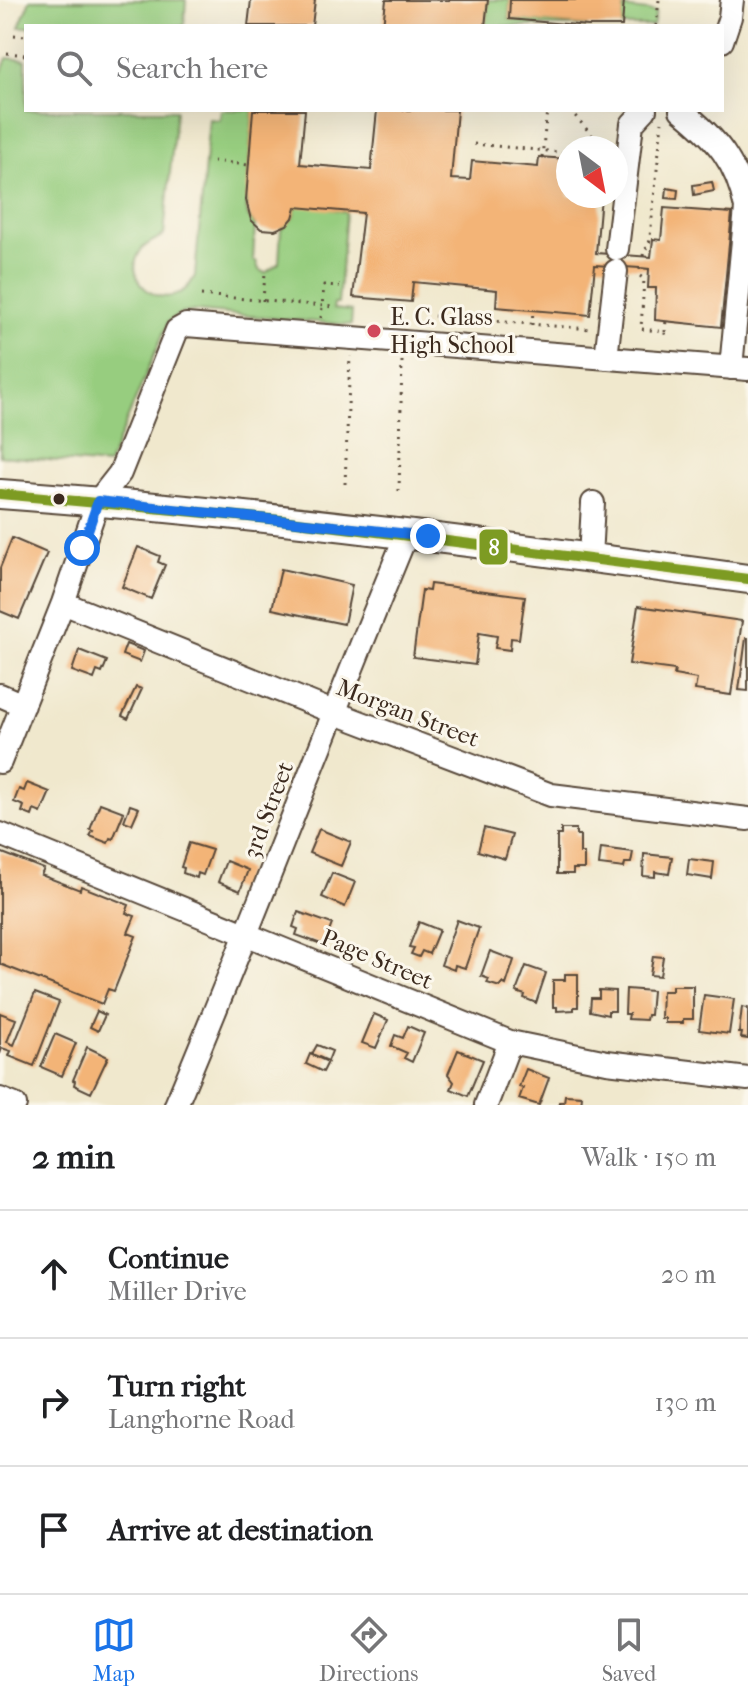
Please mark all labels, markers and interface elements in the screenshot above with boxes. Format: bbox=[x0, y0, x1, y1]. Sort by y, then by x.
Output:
search box bbox=[24, 24, 724, 112]
icon: search bbox=[52, 46, 96, 90]
text: Search here bbox=[116, 51, 268, 86]
north arrow bbox=[556, 136, 628, 208]
place label: E. C. Glass High School bbox=[390, 303, 515, 359]
marker: E. C. Glass High School bbox=[365, 322, 383, 340]
unlabelled marker bbox=[51, 491, 67, 507]
route end bbox=[410, 518, 446, 554]
line badge: 8 bbox=[478, 528, 509, 566]
route start bbox=[64, 530, 100, 566]
text: 8 bbox=[488, 535, 500, 561]
street label: Morgan Street bbox=[333, 673, 483, 753]
street label: 3rd Street bbox=[237, 757, 299, 862]
street label: Page Street bbox=[317, 923, 437, 995]
text: 2 min bbox=[32, 1137, 115, 1177]
text: Walk · 150 m bbox=[581, 1142, 716, 1173]
text: Continue bbox=[108, 1241, 229, 1276]
icon: ahead bbox=[32, 1252, 76, 1296]
text: 20 m bbox=[661, 1259, 716, 1290]
text: Miller Drive bbox=[108, 1276, 247, 1307]
text: Turn right bbox=[108, 1369, 246, 1404]
icon: right bbox=[32, 1380, 76, 1424]
text: 130 m bbox=[655, 1387, 716, 1418]
text: Langhorne Road bbox=[108, 1404, 295, 1435]
icon: arrive bbox=[32, 1508, 76, 1552]
text: Arrive at destination bbox=[108, 1513, 373, 1548]
tab: Map bbox=[92, 1613, 136, 1687]
tab: Directions bbox=[319, 1613, 418, 1687]
tab: Saved bbox=[602, 1613, 656, 1687]

